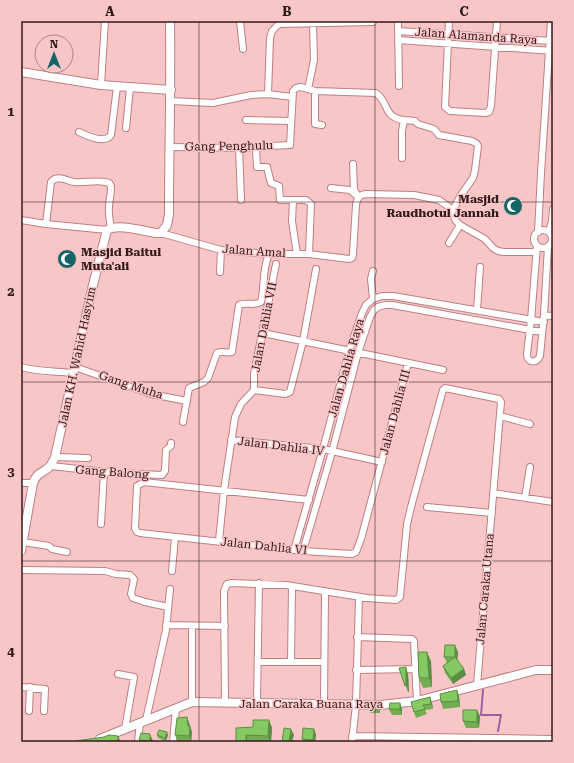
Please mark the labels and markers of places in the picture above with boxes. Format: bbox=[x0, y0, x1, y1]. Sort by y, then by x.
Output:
place label: Masjid Raudhotul Jannah bbox=[386, 192, 499, 220]
mosque icon: Masjid Raudhotul Jannah bbox=[502, 195, 524, 217]
place label: Masjid Baitul Muta'ali bbox=[81, 245, 161, 273]
mosque icon: Masjid Baitul Muta'ali bbox=[56, 248, 78, 270]

